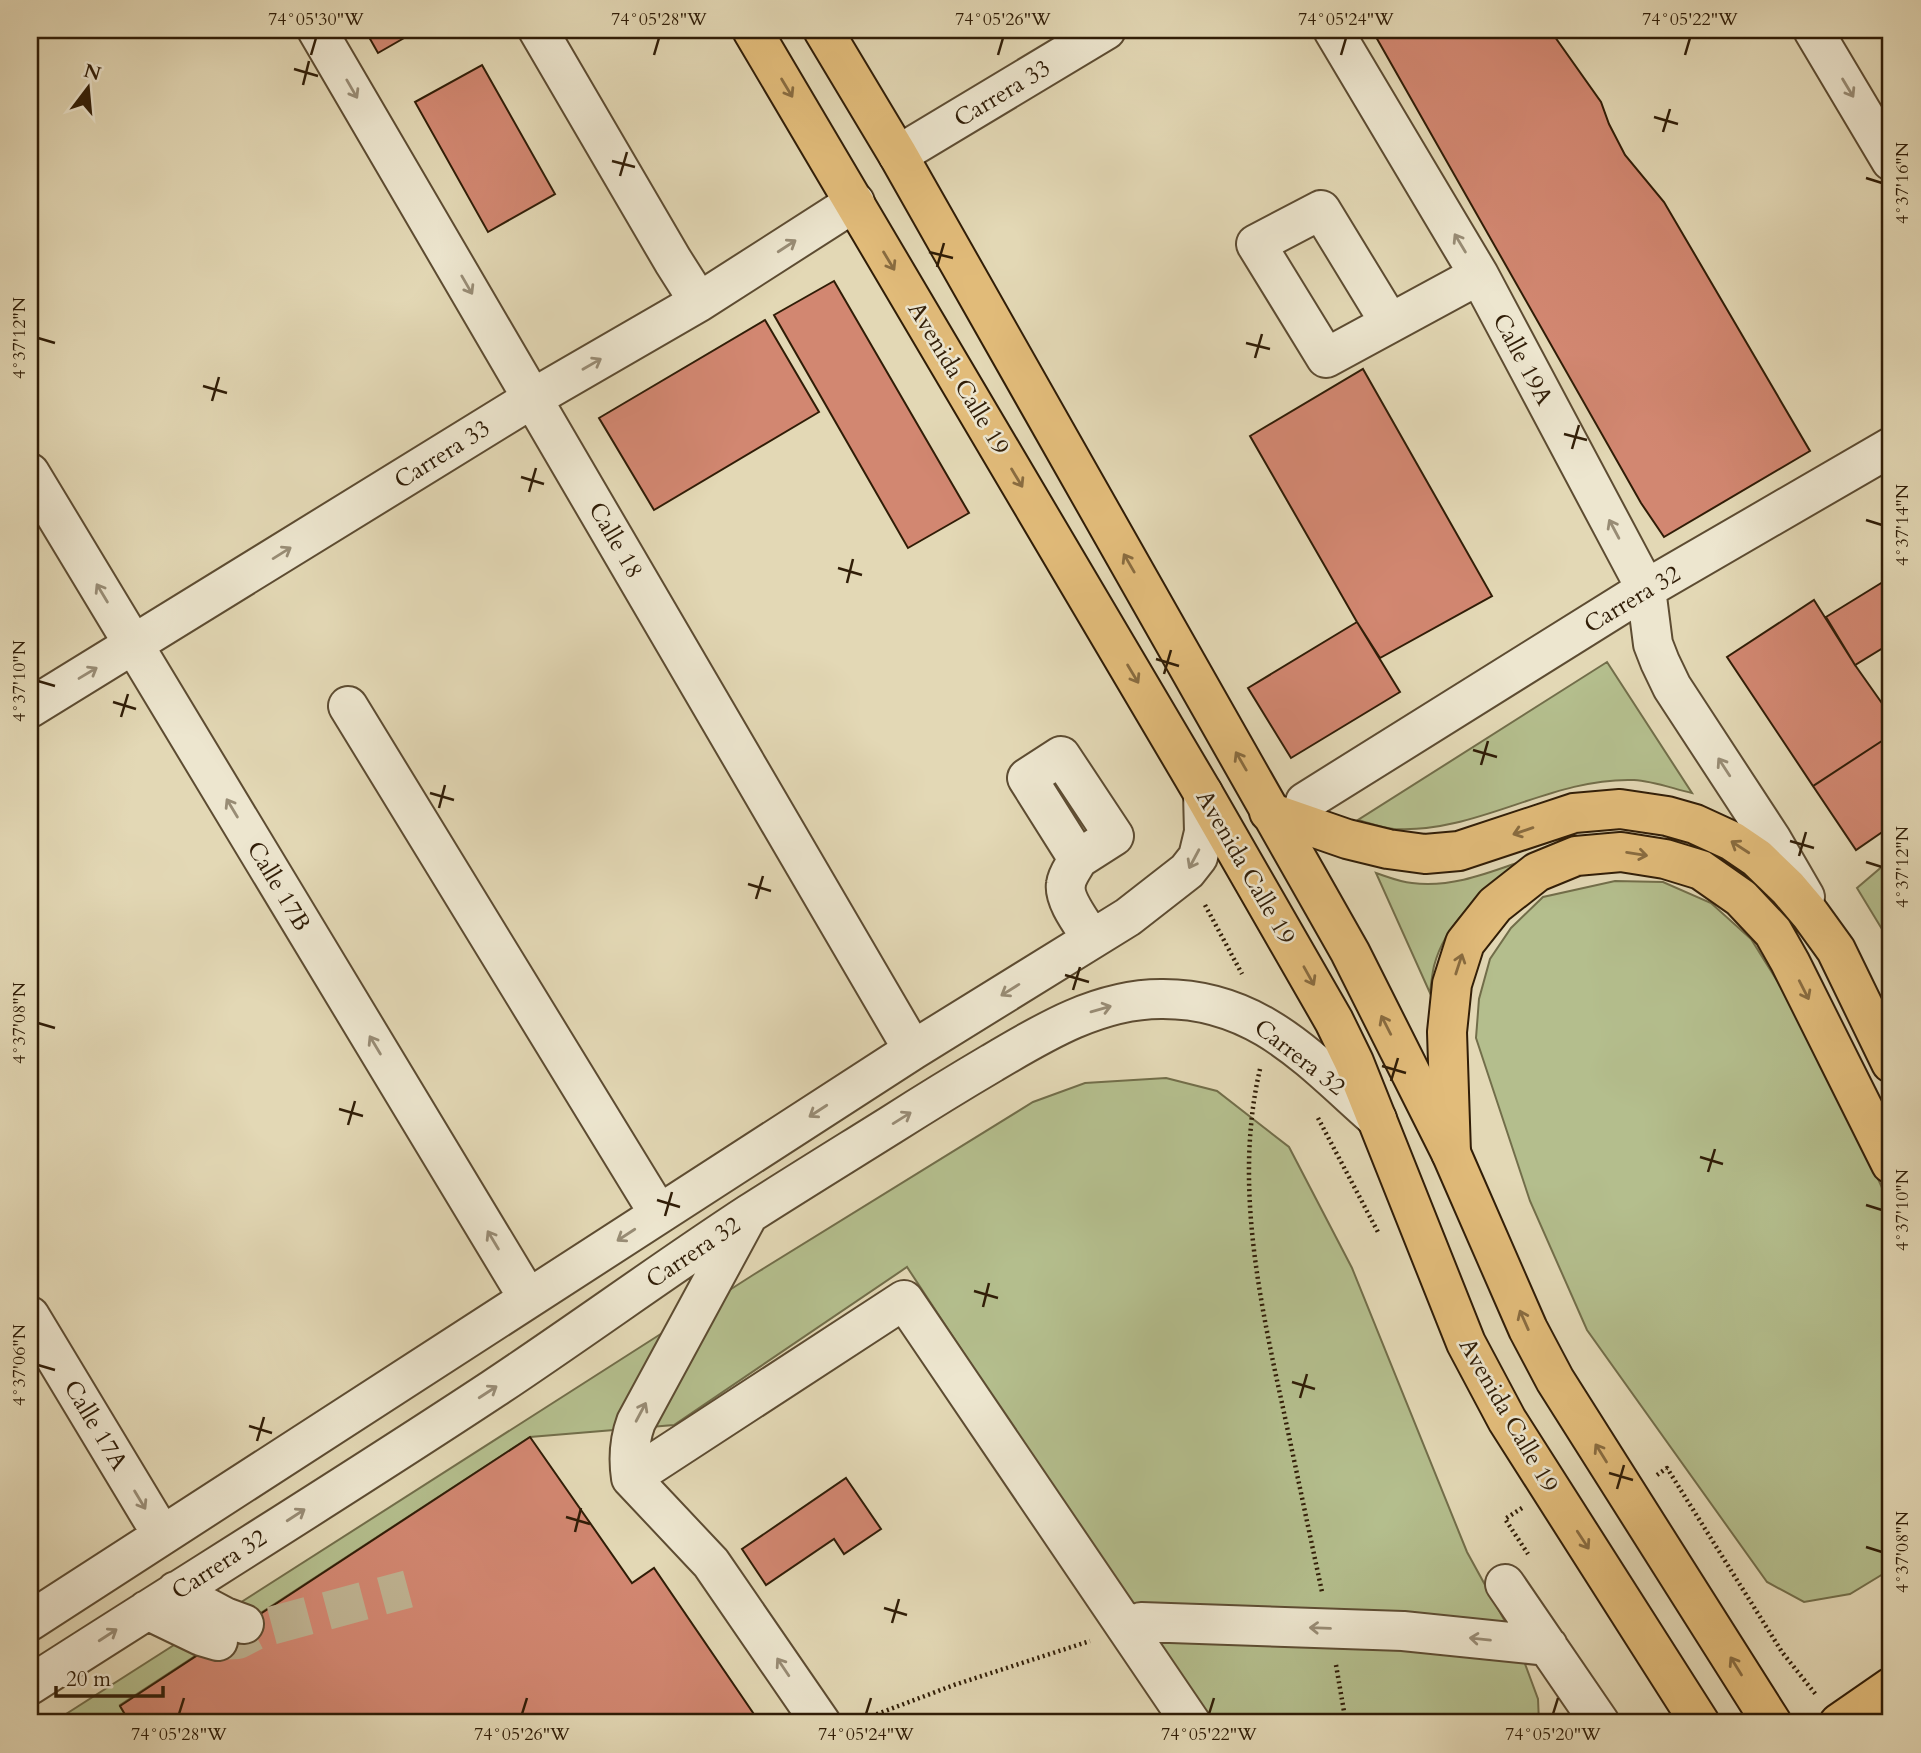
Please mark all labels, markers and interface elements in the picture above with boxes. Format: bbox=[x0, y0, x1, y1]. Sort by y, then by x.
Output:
text: 74°05'30"W bbox=[268, 7, 364, 32]
text: 74°05'28"W bbox=[611, 7, 707, 32]
text: 74°05'26"W bbox=[955, 7, 1051, 32]
text: 74°05'24"W bbox=[1298, 7, 1394, 32]
text: 74°05'22"W bbox=[1642, 7, 1738, 32]
north arrow bbox=[52, 52, 122, 122]
street label: Carrera 33 bbox=[948, 52, 1057, 135]
text: N bbox=[81, 58, 104, 88]
one-way arrow bbox=[345, 78, 359, 98]
one-way arrow bbox=[781, 78, 795, 98]
one-way arrow bbox=[1841, 78, 1855, 98]
text: 4°37'16"N bbox=[1890, 141, 1915, 224]
one-way arrow bbox=[1452, 233, 1466, 253]
one-way arrow bbox=[777, 238, 796, 253]
one-way arrow bbox=[883, 251, 897, 271]
one-way arrow bbox=[460, 274, 474, 294]
text: 4°37'12"N bbox=[7, 296, 32, 379]
street label: Avenida Calle 19 bbox=[900, 296, 1017, 461]
street label: Calle 19A bbox=[1485, 307, 1561, 412]
one-way arrow bbox=[582, 356, 602, 370]
street label: Carrera 33 bbox=[388, 412, 497, 497]
one-way arrow bbox=[1011, 468, 1025, 488]
text: 4°37'14"N bbox=[1890, 483, 1915, 566]
street label: Calle 18 bbox=[581, 496, 651, 584]
one-way arrow bbox=[1607, 519, 1621, 540]
one-way arrow bbox=[271, 546, 291, 560]
one-way arrow bbox=[1122, 554, 1136, 574]
street label: Carrera 32 bbox=[1578, 558, 1687, 641]
one-way arrow bbox=[95, 583, 109, 603]
text: 4°37'10"N bbox=[7, 639, 32, 722]
one-way arrow bbox=[1127, 663, 1140, 684]
one-way arrow bbox=[78, 665, 97, 680]
one-way arrow bbox=[1234, 752, 1248, 772]
one-way arrow bbox=[1716, 757, 1730, 777]
street label: Avenida Calle 19 bbox=[1188, 784, 1303, 950]
one-way arrow bbox=[225, 799, 239, 819]
text: 4°37'12"N bbox=[1890, 825, 1915, 908]
one-way arrow bbox=[1513, 826, 1535, 838]
street label: Calle 17B bbox=[239, 835, 318, 937]
one-way arrow bbox=[1731, 840, 1751, 854]
one-way arrow bbox=[1625, 848, 1648, 861]
one-way arrow bbox=[1187, 849, 1201, 869]
one-way arrow bbox=[1453, 953, 1466, 975]
one-way arrow bbox=[1302, 966, 1316, 986]
one-way arrow bbox=[1798, 979, 1812, 1000]
text: 4°37'08"N bbox=[7, 981, 32, 1064]
one-way arrow bbox=[1000, 983, 1020, 997]
one-way arrow bbox=[1089, 1002, 1112, 1015]
street label: Carrera 32 bbox=[1247, 1011, 1352, 1103]
one-way arrow bbox=[1379, 1015, 1393, 1036]
one-way arrow bbox=[368, 1036, 382, 1056]
one-way arrow bbox=[808, 1105, 828, 1119]
one-way arrow bbox=[892, 1111, 911, 1126]
text: 4°37'10"N bbox=[1890, 1168, 1915, 1251]
street label: Carrera 32 bbox=[640, 1209, 747, 1296]
one-way arrow bbox=[617, 1228, 637, 1242]
one-way arrow bbox=[486, 1230, 500, 1250]
one-way arrow bbox=[1516, 1310, 1530, 1331]
text: 4°37'06"N bbox=[7, 1323, 32, 1406]
street label: Avenida Calle 19 bbox=[1451, 1332, 1566, 1498]
street label: Calle 17A bbox=[56, 1374, 136, 1477]
one-way arrow bbox=[477, 1385, 497, 1399]
one-way arrow bbox=[634, 1403, 648, 1423]
one-way arrow bbox=[1594, 1443, 1608, 1463]
one-way arrow bbox=[134, 1490, 148, 1510]
one-way arrow bbox=[286, 1508, 305, 1522]
text: 4°37'08"N bbox=[1890, 1510, 1915, 1593]
street label: Carrera 32 bbox=[165, 1521, 273, 1607]
one-way arrow bbox=[1576, 1529, 1590, 1549]
one-way arrow bbox=[1309, 1622, 1332, 1635]
one-way arrow bbox=[98, 1628, 117, 1642]
one-way arrow bbox=[1469, 1632, 1492, 1645]
scale bar bbox=[56, 1655, 163, 1699]
one-way arrow bbox=[1728, 1656, 1742, 1676]
one-way arrow bbox=[776, 1658, 790, 1677]
text: 20 m bbox=[66, 1665, 111, 1694]
text: 74°05'28"W bbox=[131, 1722, 227, 1747]
text: 74°05'26"W bbox=[474, 1722, 570, 1747]
text: 74°05'24"W bbox=[818, 1722, 914, 1747]
text: 74°05'22"W bbox=[1161, 1722, 1257, 1747]
text: 74°05'20"W bbox=[1505, 1722, 1601, 1747]

